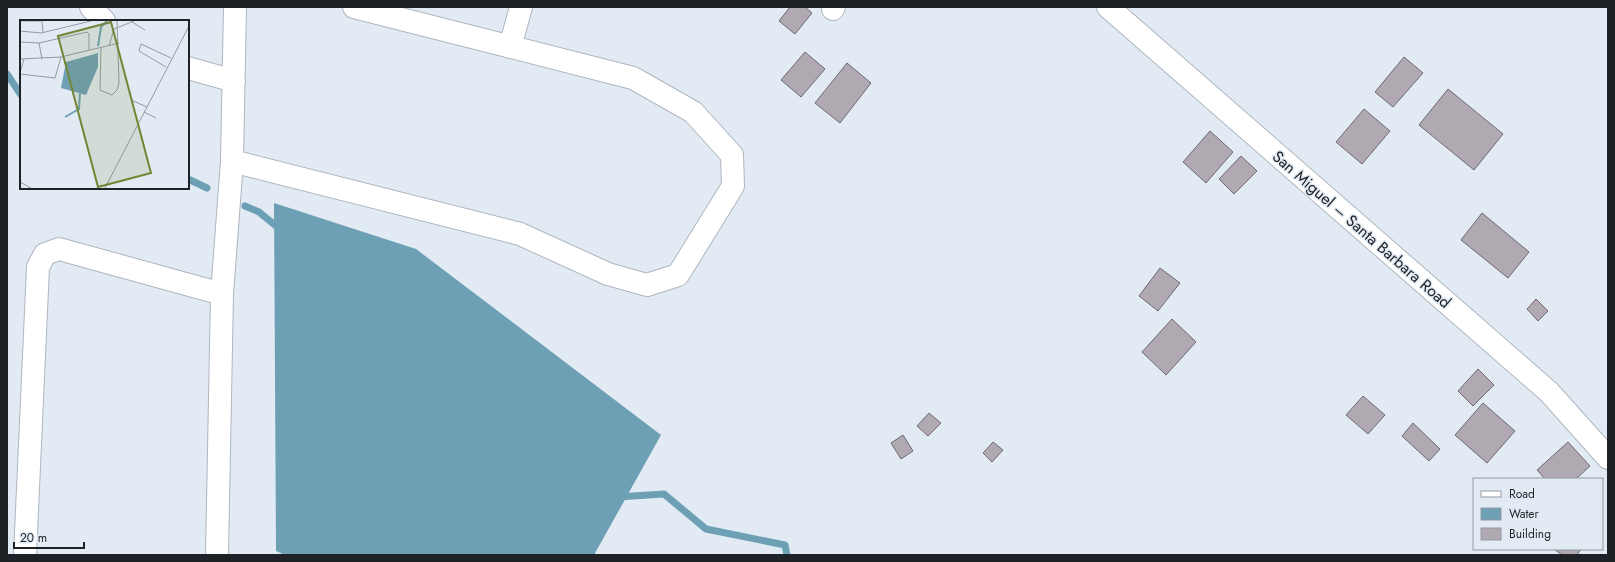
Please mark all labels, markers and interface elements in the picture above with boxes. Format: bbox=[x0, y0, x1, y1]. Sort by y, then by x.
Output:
inset map bbox=[20, 20, 189, 189]
street label: San Miguel – Santa Barbara Road bbox=[1267, 145, 1456, 314]
legend bbox=[1473, 478, 1603, 550]
text: Road bbox=[1509, 485, 1535, 503]
text: Water bbox=[1509, 505, 1540, 523]
scale bar bbox=[14, 524, 84, 550]
text: Building bbox=[1509, 525, 1551, 543]
text: 20 m bbox=[20, 529, 47, 547]

